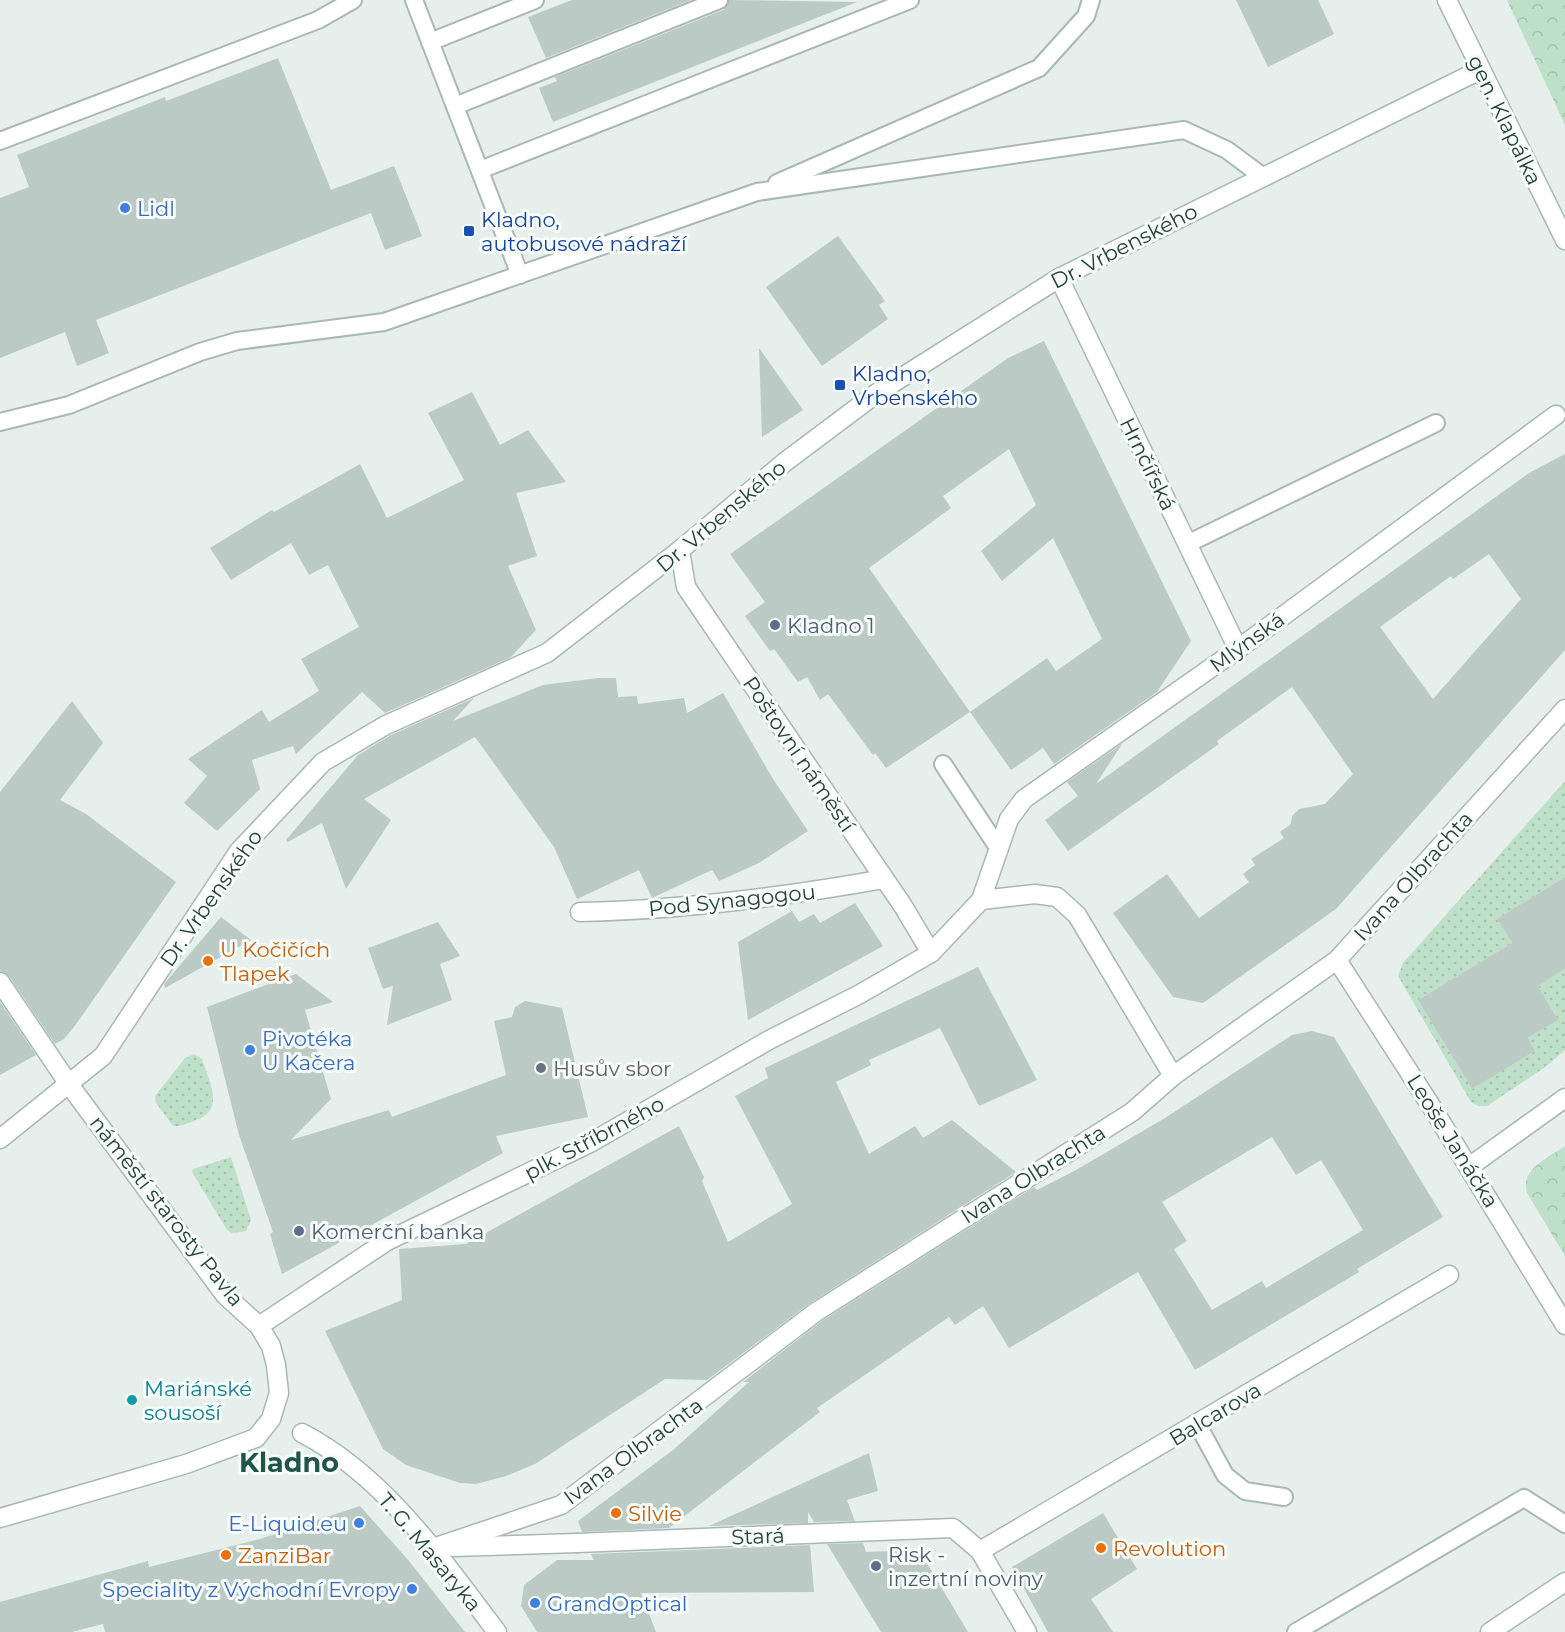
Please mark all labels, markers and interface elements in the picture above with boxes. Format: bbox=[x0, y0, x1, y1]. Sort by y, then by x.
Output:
street label: gen. Klapálka bbox=[1463, 51, 1547, 189]
place label: Lidl bbox=[137, 196, 175, 221]
street label: Dr. Vrbenského bbox=[1046, 198, 1202, 294]
marker: Lidl bbox=[118, 201, 132, 215]
place label: Kladno, autobusové nádraží bbox=[481, 207, 688, 256]
marker: Kladno, autobusové nádraží bbox=[462, 224, 476, 238]
place label: Kladno, Vrbenského bbox=[852, 361, 978, 410]
marker: Kladno, Vrbenského bbox=[833, 378, 847, 392]
street label: Hrnčířská bbox=[1115, 413, 1181, 515]
street label: Dr. Vrbenského bbox=[651, 455, 791, 577]
street label: Mlýnská bbox=[1205, 607, 1289, 677]
place label: Kladno 1 bbox=[787, 613, 875, 638]
marker: Kladno 1 bbox=[768, 618, 782, 632]
street label: Poštovní náměstí bbox=[738, 672, 861, 838]
street label: Ivana Olbrachta bbox=[1348, 806, 1478, 946]
street label: Dr. Vrbenského bbox=[155, 825, 267, 971]
street label: Pod Synagogou bbox=[647, 879, 817, 921]
place label: U Kočičích Tlapek bbox=[220, 937, 330, 986]
marker: U Kočičích Tlapek bbox=[201, 954, 215, 968]
place label: Pivotéka U Kačera bbox=[262, 1026, 355, 1075]
marker: Pivotéka U Kačera bbox=[243, 1043, 257, 1057]
place label: Husův sbor bbox=[553, 1056, 672, 1081]
marker: Husův sbor bbox=[534, 1061, 548, 1075]
street label: Leoše Janáčka bbox=[1402, 1070, 1504, 1212]
street label: plk. Stříbrného bbox=[520, 1091, 668, 1185]
street label: náměstí starosty Pavla bbox=[85, 1111, 249, 1311]
street label: Ivana Olbrachta bbox=[956, 1120, 1110, 1228]
place label: Komerční banka bbox=[311, 1219, 484, 1244]
marker: Komerční banka bbox=[292, 1224, 306, 1238]
place label: Mariánské sousoší bbox=[144, 1376, 252, 1425]
street label: Balcarova bbox=[1165, 1377, 1265, 1451]
street label: Ivana Olbrachta bbox=[559, 1392, 707, 1510]
marker: Mariánské sousoší bbox=[125, 1393, 139, 1407]
district label: Kladno bbox=[239, 1446, 339, 1479]
street label: T. G. Masaryka bbox=[373, 1488, 487, 1616]
place label: Silvie bbox=[628, 1501, 682, 1526]
marker: Silvie bbox=[609, 1506, 623, 1520]
place label: E-Liquid.eu bbox=[228, 1511, 347, 1536]
marker: E-Liquid.eu bbox=[352, 1516, 366, 1530]
street label: Stará bbox=[731, 1523, 785, 1549]
place label: Revolution bbox=[1113, 1536, 1226, 1561]
marker: Revolution bbox=[1094, 1541, 1108, 1555]
place label: Risk - inzertní noviny bbox=[888, 1542, 1044, 1591]
place label: ZanziBar bbox=[238, 1543, 331, 1568]
marker: ZanziBar bbox=[219, 1548, 233, 1562]
marker: Risk - inzertní noviny bbox=[869, 1559, 883, 1573]
place label: Speciality z Východní Evropy bbox=[102, 1577, 401, 1602]
marker: Speciality z Východní Evropy bbox=[405, 1582, 419, 1596]
place label: GrandOptical bbox=[547, 1591, 688, 1616]
marker: GrandOptical bbox=[528, 1596, 542, 1610]

